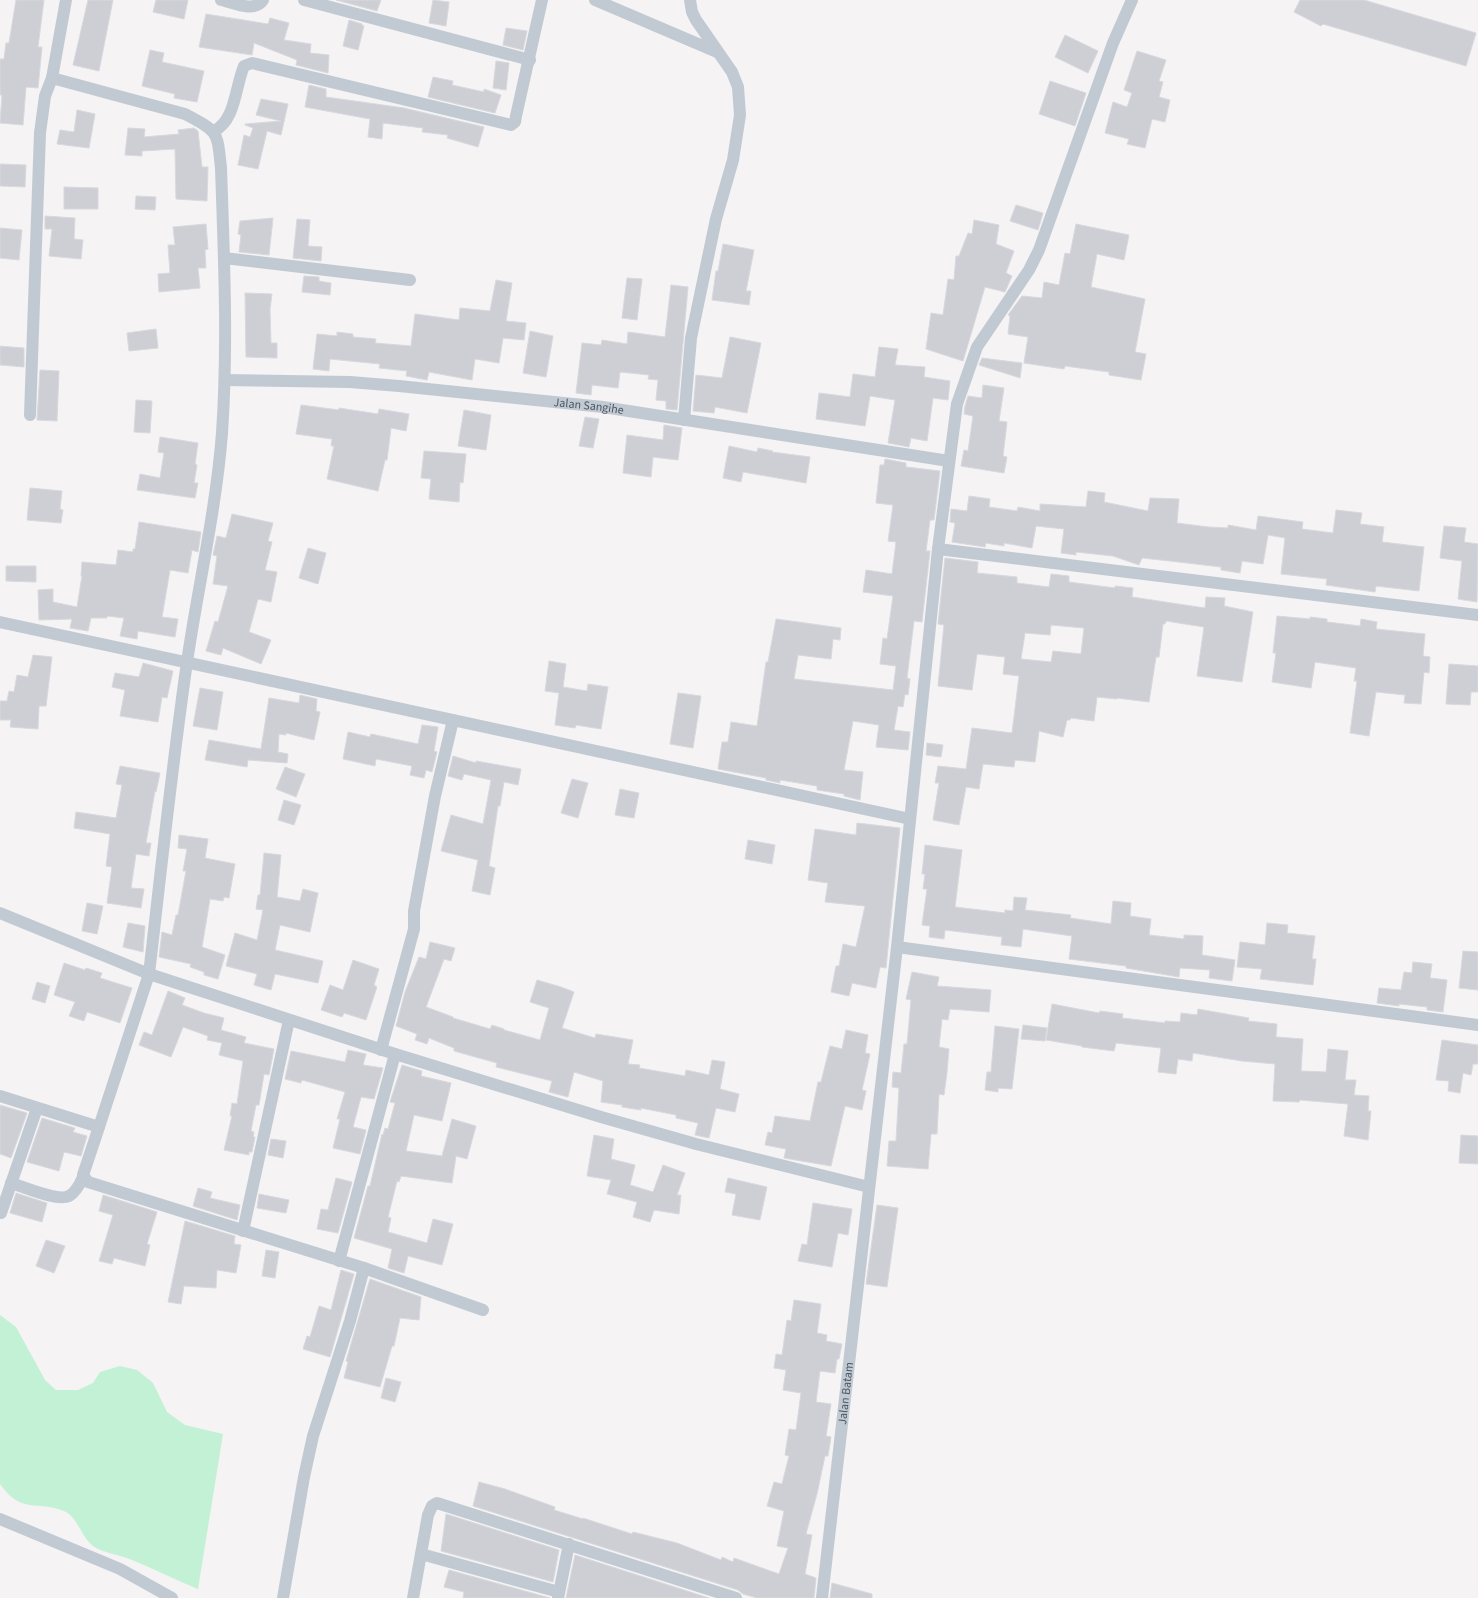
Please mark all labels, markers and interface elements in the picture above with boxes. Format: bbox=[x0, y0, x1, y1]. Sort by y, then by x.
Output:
street label: Jalan Sangihe bbox=[553, 393, 625, 419]
street label: Jalan Batam bbox=[834, 1361, 858, 1425]

